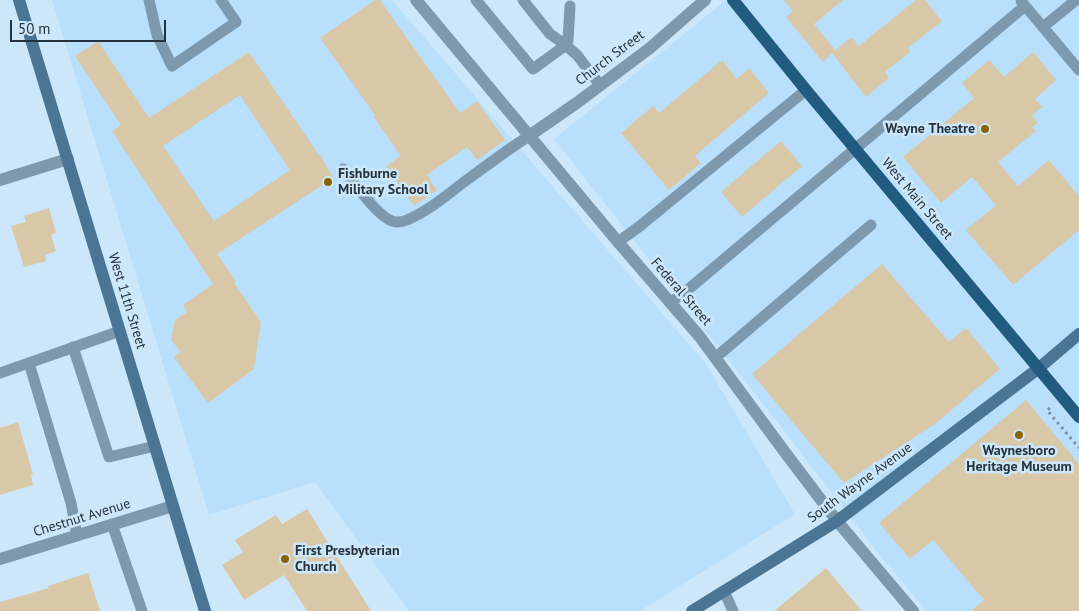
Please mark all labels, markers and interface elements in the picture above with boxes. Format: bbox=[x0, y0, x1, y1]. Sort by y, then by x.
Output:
scale bar bbox=[12, 10, 169, 42]
text: 50 m bbox=[18, 19, 51, 38]
street label: Church Street bbox=[572, 27, 648, 89]
place label: Wayne Theatre bbox=[885, 121, 975, 137]
marker: Wayne Theatre bbox=[979, 123, 991, 135]
street label: West Main Street bbox=[878, 155, 956, 243]
place label: Fishburne Military School bbox=[338, 166, 428, 198]
marker: Fishburne Military School bbox=[322, 176, 334, 188]
street label: West 11th Street bbox=[104, 251, 150, 351]
street label: Federal Street bbox=[647, 255, 715, 329]
marker: Waynesboro Heritage Museum bbox=[1013, 429, 1025, 441]
street label: South Wayne Avenue bbox=[804, 439, 916, 527]
place label: Waynesboro Heritage Museum bbox=[966, 443, 1072, 476]
street label: Chestnut Avenue bbox=[31, 495, 133, 541]
place label: First Presbyterian Church bbox=[295, 543, 400, 576]
marker: First Presbyterian Church bbox=[279, 553, 291, 565]

